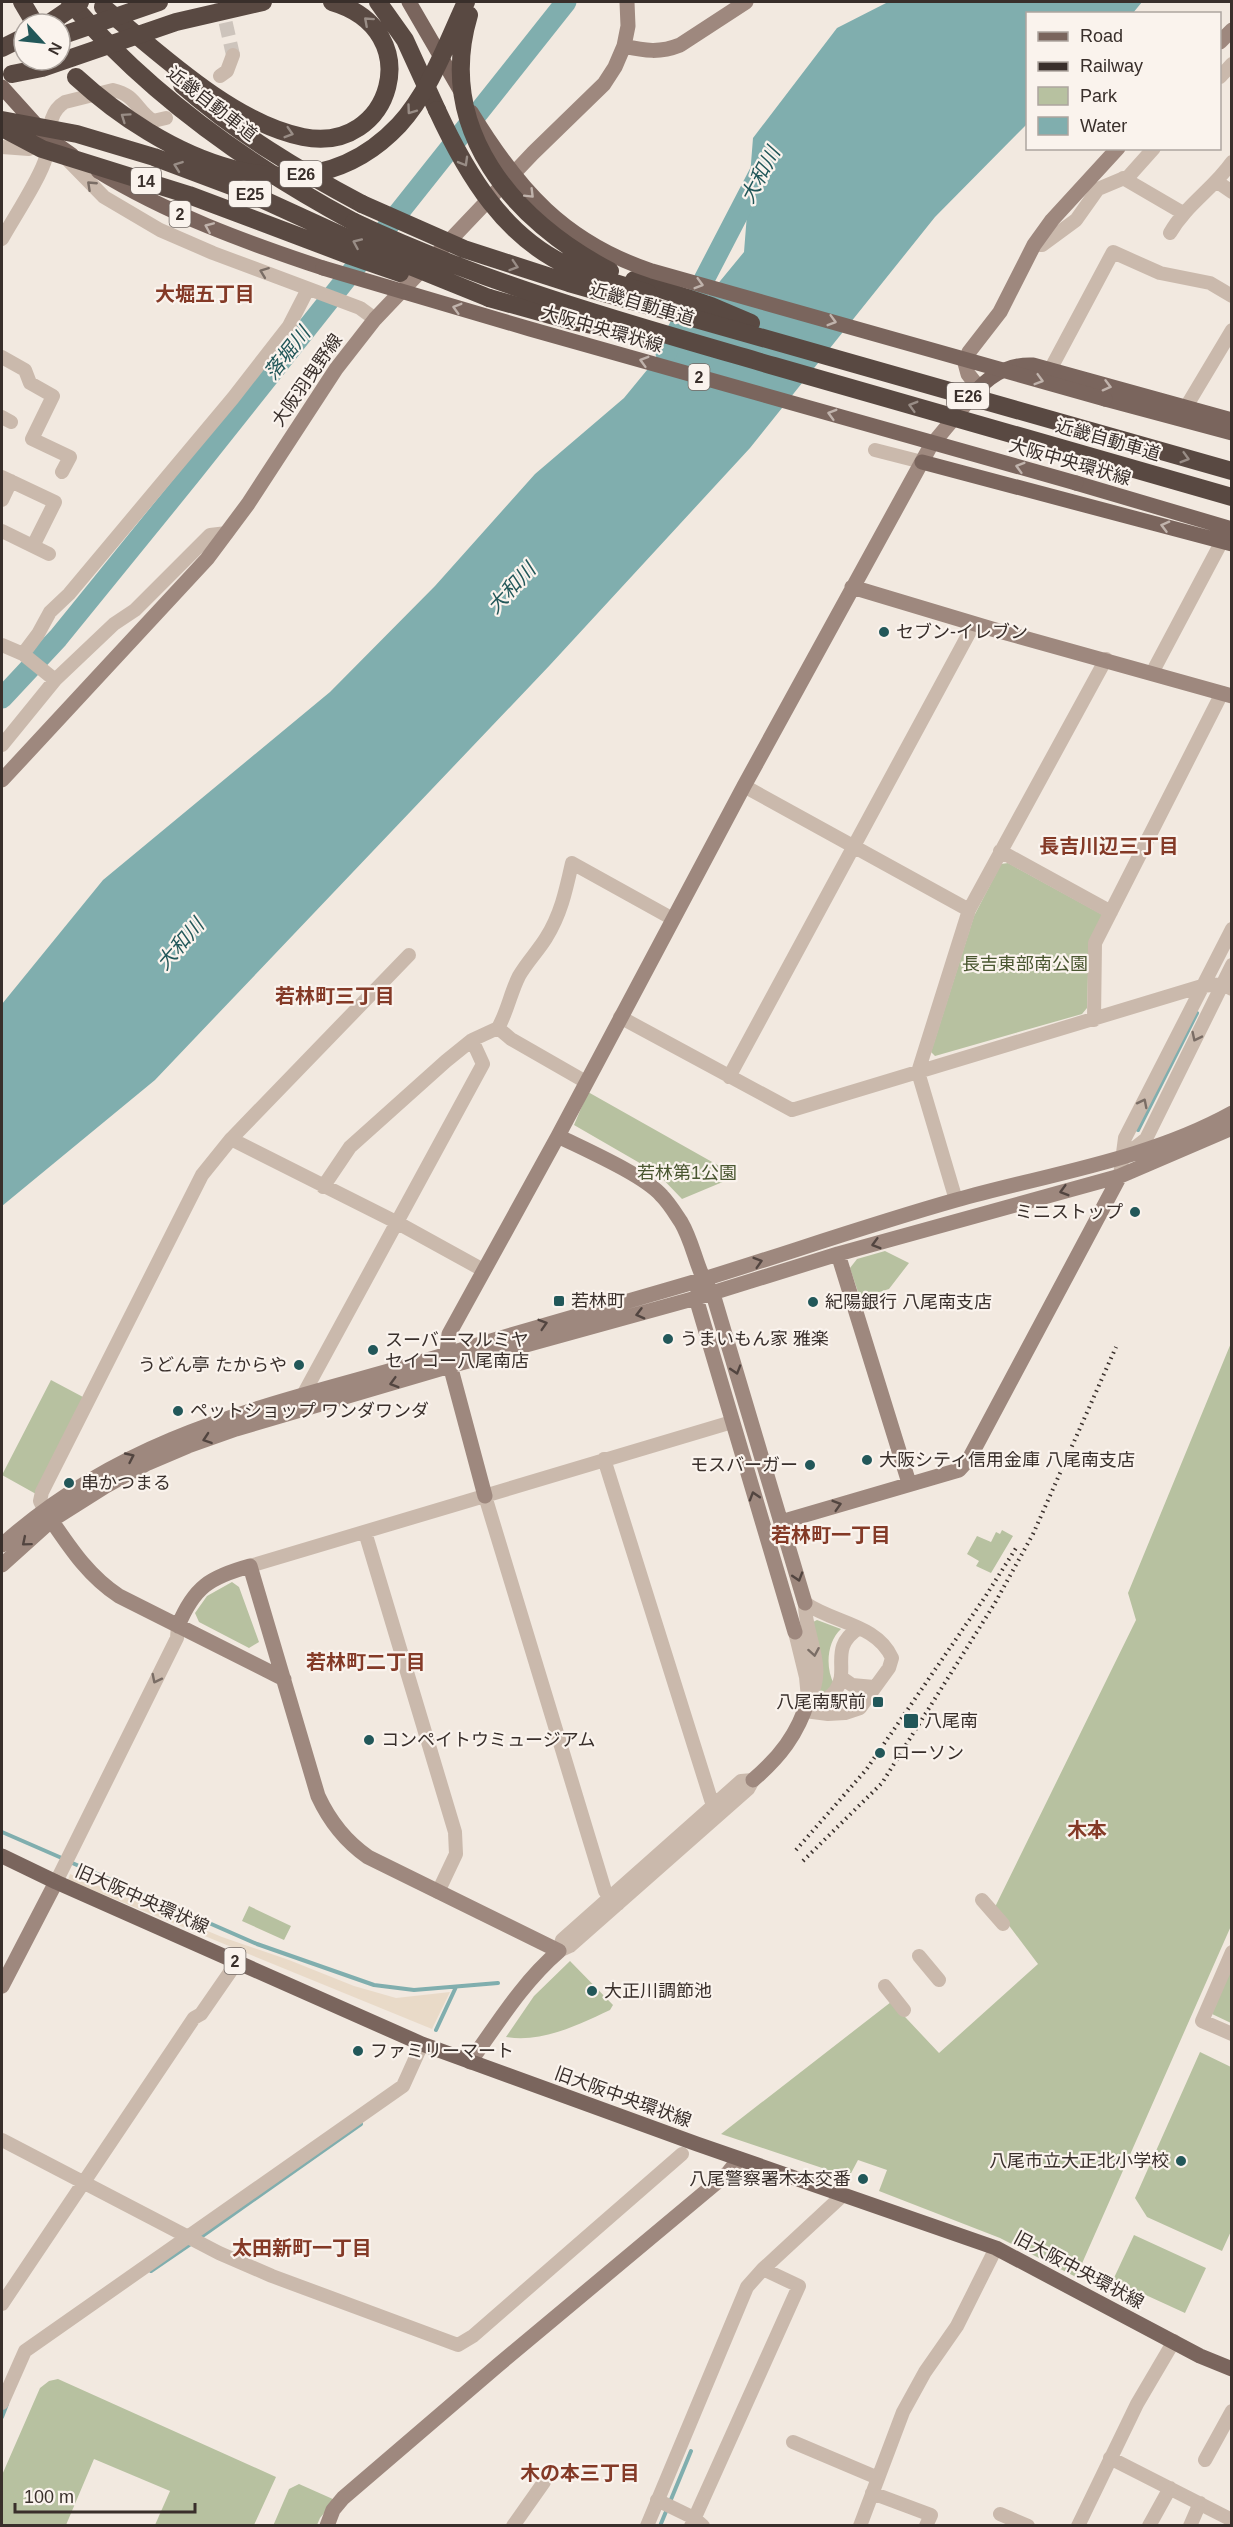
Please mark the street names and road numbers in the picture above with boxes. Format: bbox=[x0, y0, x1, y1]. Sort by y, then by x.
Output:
street label: 近畿自動車道 bbox=[163, 63, 261, 145]
road number: E26 bbox=[280, 161, 322, 187]
road number: 14 bbox=[131, 168, 161, 194]
road number: E25 bbox=[229, 181, 271, 207]
road number: 2 bbox=[170, 201, 190, 227]
street label: 近畿自動車道 bbox=[587, 279, 697, 329]
street label: 大阪中央環状線 bbox=[539, 302, 665, 356]
street label: 大阪羽曳野線 bbox=[268, 330, 346, 430]
road number: 2 bbox=[688, 364, 710, 390]
road number: E26 bbox=[947, 383, 989, 409]
street label: 近畿自動車道 bbox=[1053, 416, 1163, 464]
street label: 大阪中央環状線 bbox=[1007, 435, 1133, 489]
street label: 旧大阪中央環状線 bbox=[72, 1861, 212, 1937]
road number: 2 bbox=[224, 1948, 246, 1974]
street label: 旧大阪中央環状線 bbox=[552, 2063, 694, 2131]
street label: 旧大阪中央環状線 bbox=[1011, 2227, 1147, 2313]

